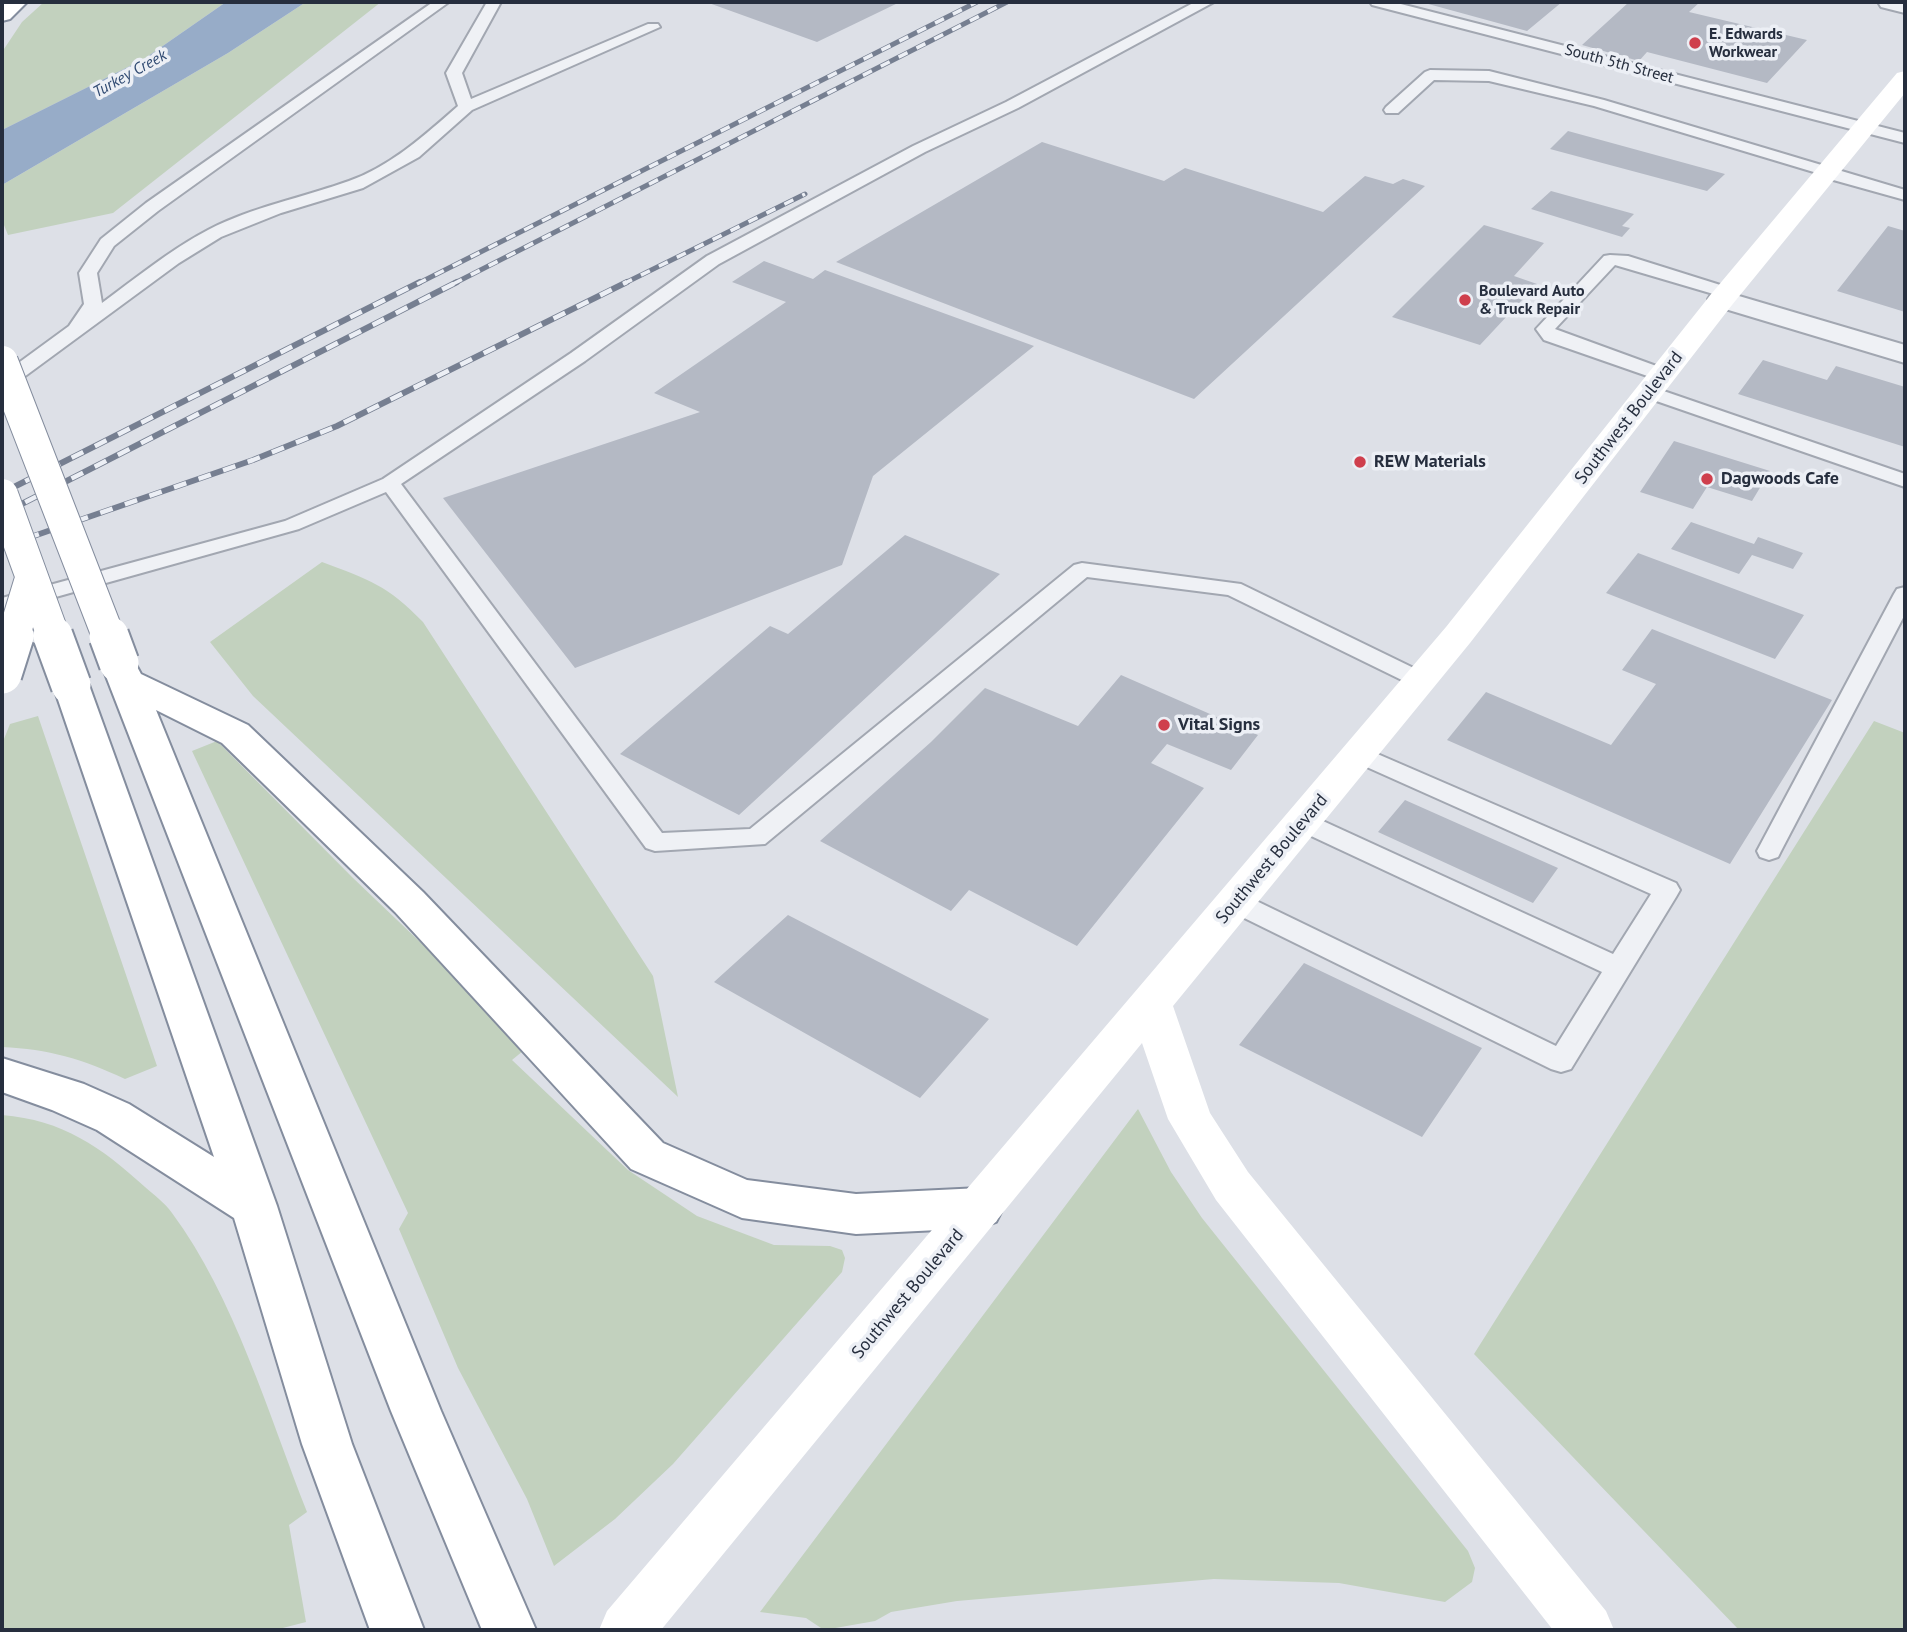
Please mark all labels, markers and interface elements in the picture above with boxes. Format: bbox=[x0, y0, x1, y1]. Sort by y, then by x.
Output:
place label: E. Edwards Workwear bbox=[1709, 24, 1783, 62]
marker: E. Edwards Workwear bbox=[1687, 35, 1703, 51]
street label: South 5th Street bbox=[1562, 40, 1676, 88]
water label: Turkey Creek bbox=[90, 46, 170, 102]
place label: Boulevard Auto & Truck Repair bbox=[1479, 281, 1585, 319]
marker: Boulevard Auto & Truck Repair bbox=[1457, 292, 1473, 308]
street label: Southwest Boulevard bbox=[1570, 347, 1688, 489]
place label: REW Materials bbox=[1374, 451, 1486, 473]
marker: REW Materials bbox=[1352, 454, 1368, 470]
place label: Dagwoods Cafe bbox=[1721, 468, 1839, 490]
marker: Dagwoods Cafe bbox=[1699, 471, 1715, 487]
place label: Vital Signs bbox=[1178, 714, 1260, 736]
marker: Vital Signs bbox=[1156, 717, 1172, 733]
street label: Southwest Boulevard bbox=[1211, 790, 1333, 928]
street label: Southwest Boulevard bbox=[847, 1225, 969, 1363]

